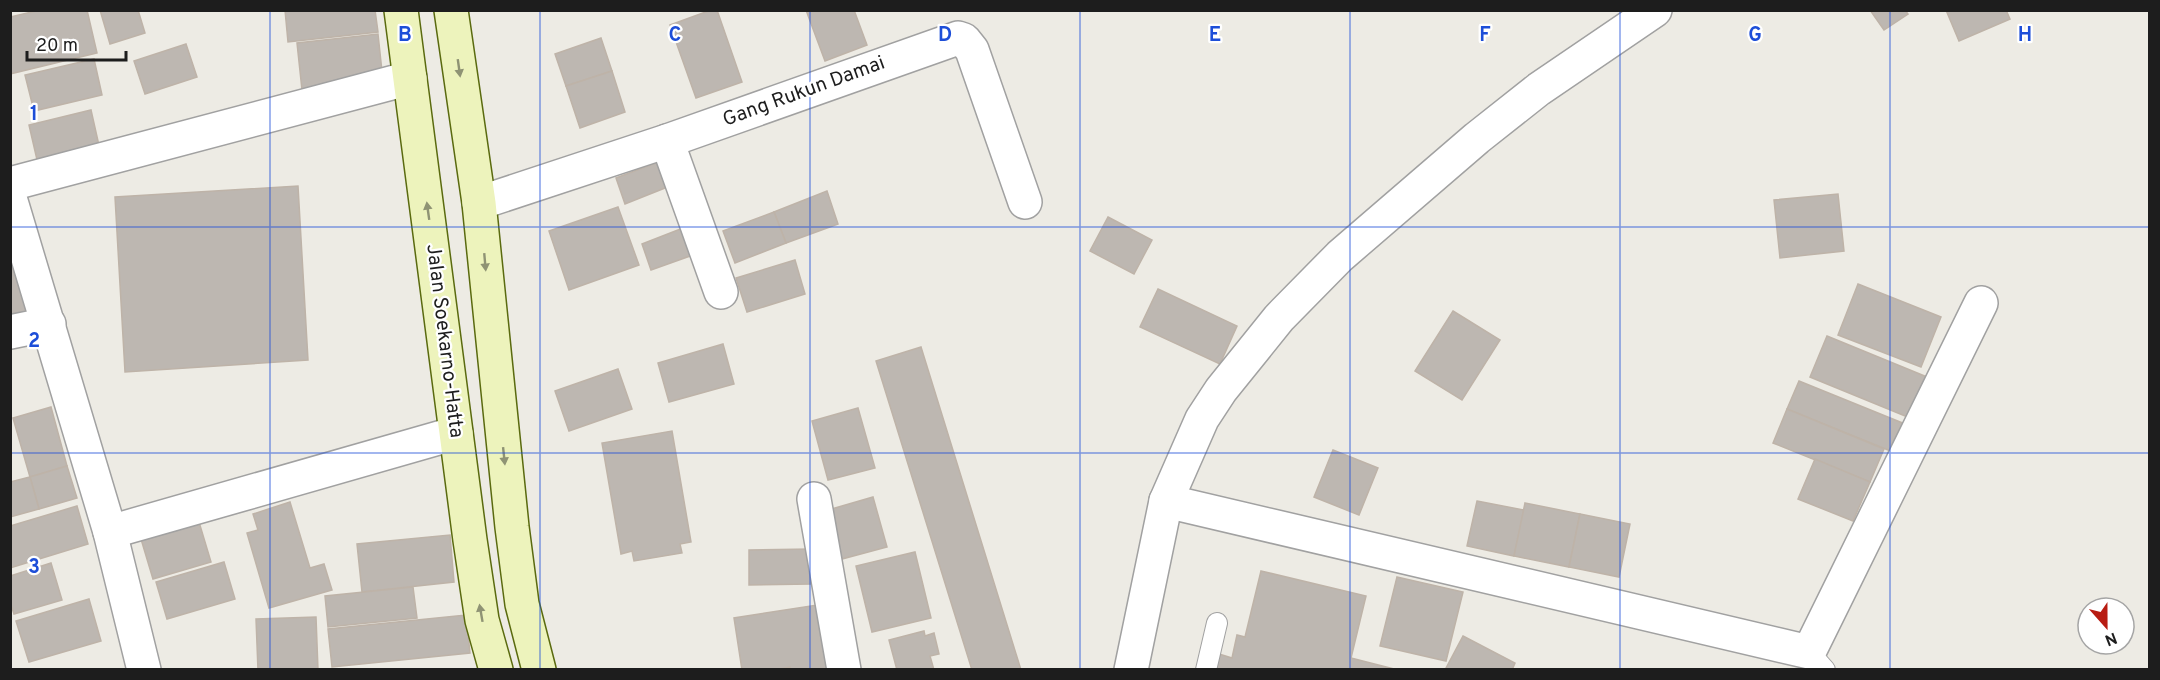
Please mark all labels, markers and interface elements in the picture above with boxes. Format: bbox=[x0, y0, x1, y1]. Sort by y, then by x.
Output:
text: B bbox=[398, 23, 412, 49]
text: C bbox=[669, 23, 681, 49]
text: D bbox=[938, 23, 952, 49]
text: E bbox=[1209, 23, 1221, 49]
text: F bbox=[1479, 23, 1491, 49]
text: G bbox=[1748, 23, 1762, 49]
text: H bbox=[2018, 23, 2032, 49]
scale bar bbox=[27, 24, 126, 62]
text: 20 m bbox=[36, 35, 78, 58]
street label: Gang Rukun Damai bbox=[719, 51, 889, 133]
one-way arrow bbox=[455, 59, 464, 78]
text: 1 bbox=[30, 102, 38, 128]
one-way arrow bbox=[423, 202, 432, 221]
street label: Jalan Soekarno-Hatta bbox=[419, 243, 469, 439]
one-way arrow bbox=[480, 252, 490, 271]
text: 2 bbox=[28, 329, 40, 355]
one-way arrow bbox=[499, 446, 509, 465]
text: 3 bbox=[28, 555, 40, 581]
north arrow bbox=[2076, 596, 2136, 656]
one-way arrow bbox=[477, 603, 486, 622]
text: N bbox=[2102, 627, 2120, 650]

